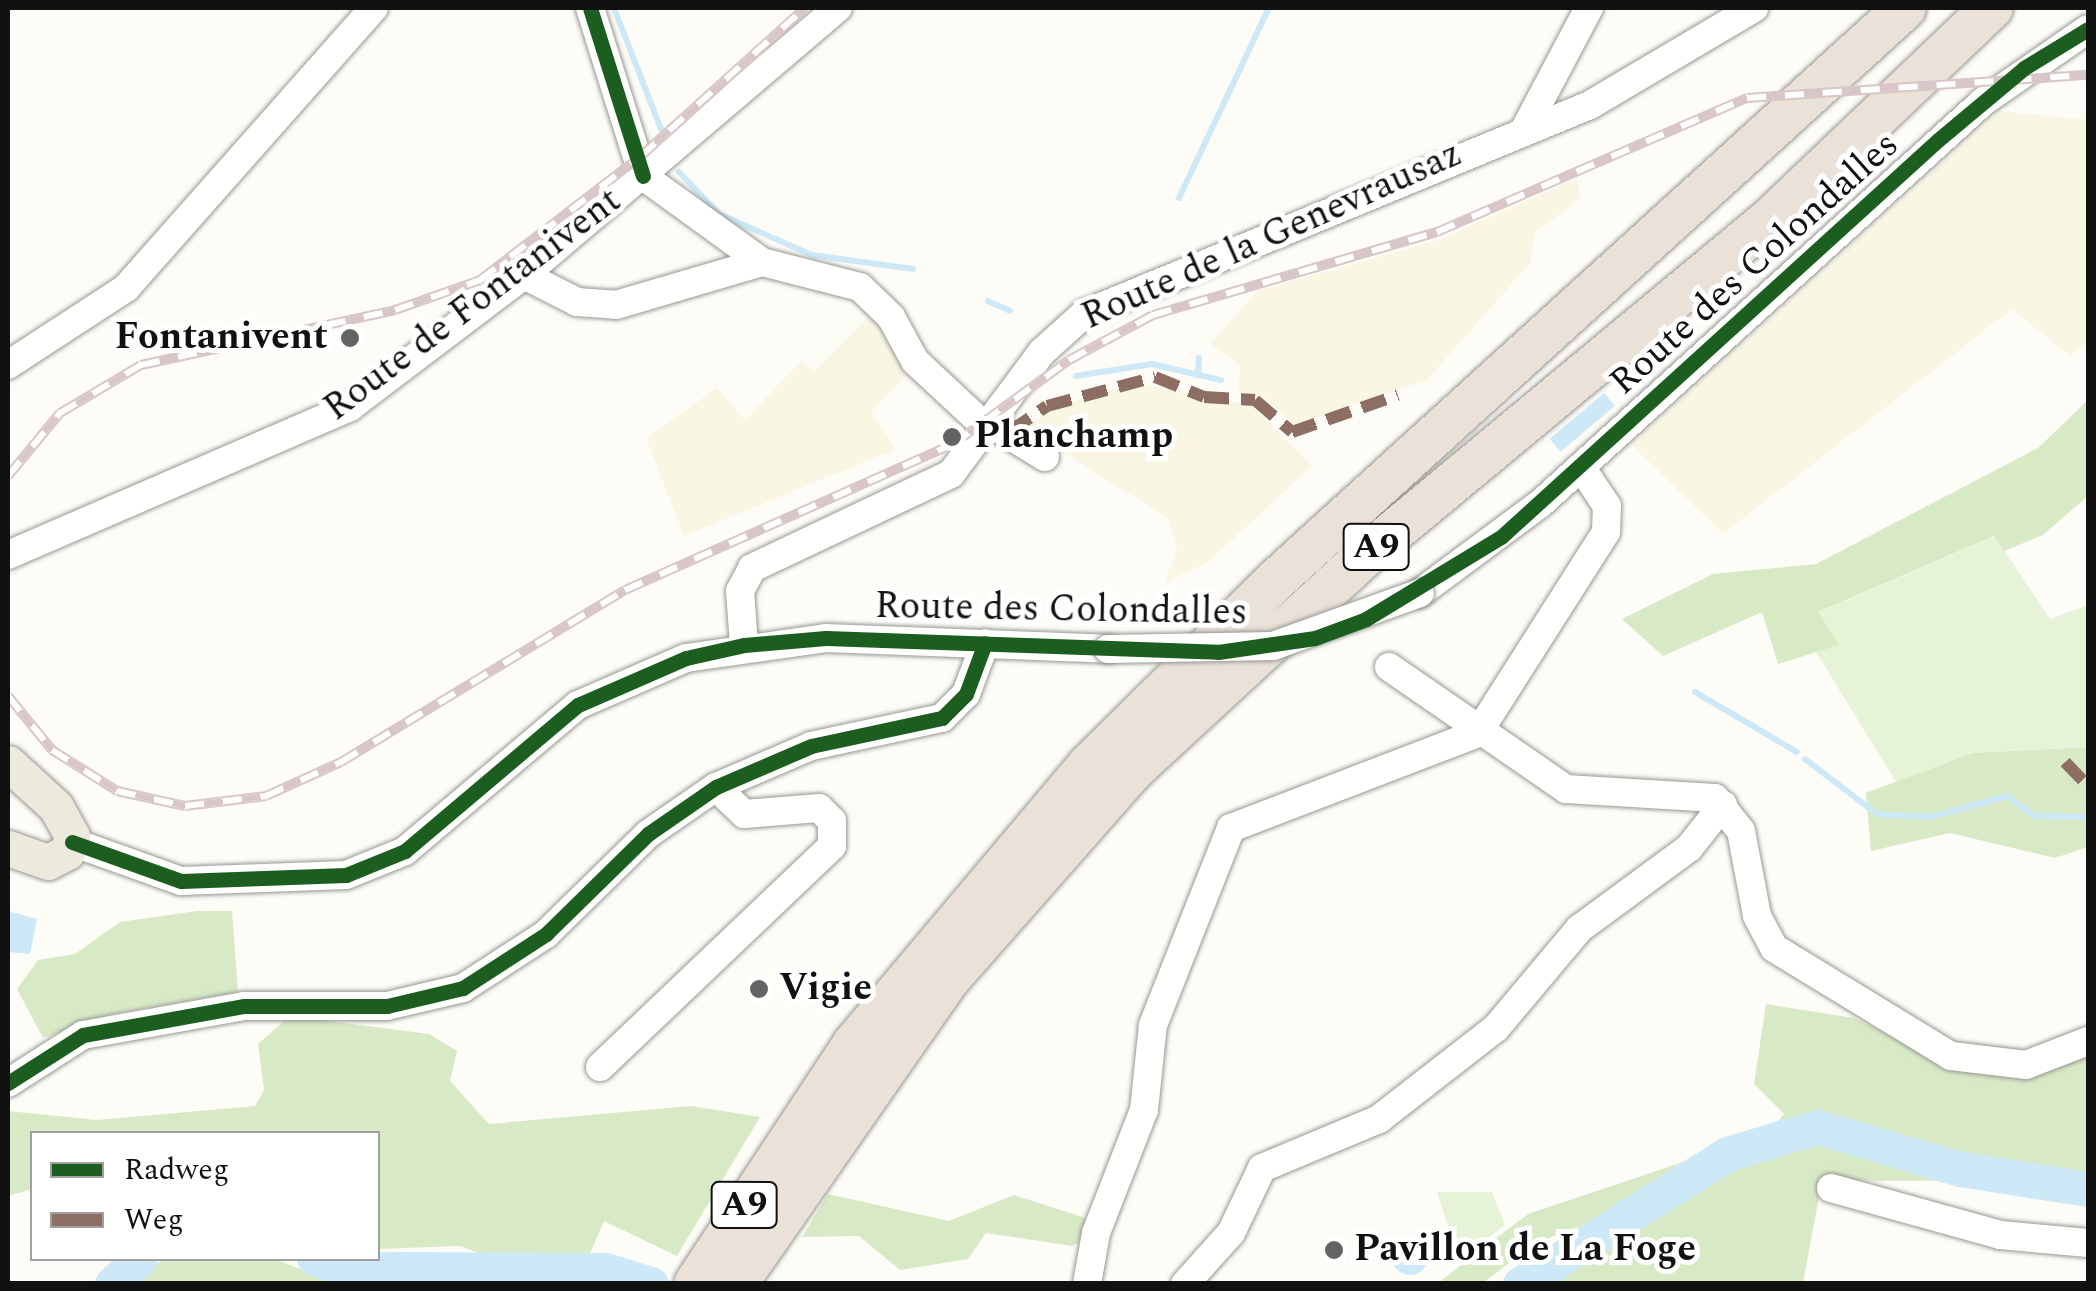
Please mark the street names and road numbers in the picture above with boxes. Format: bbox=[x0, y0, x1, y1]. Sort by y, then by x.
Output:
street label: Route des Colondalles bbox=[1601, 122, 1909, 406]
street label: Route de la Genevrausaz bbox=[1075, 132, 1469, 340]
street label: Route de Fontanivent bbox=[315, 178, 631, 432]
road number: A9 bbox=[1341, 517, 1411, 577]
street label: Route des Colondalles bbox=[874, 584, 1248, 636]
road number: A9 bbox=[709, 1175, 779, 1235]

